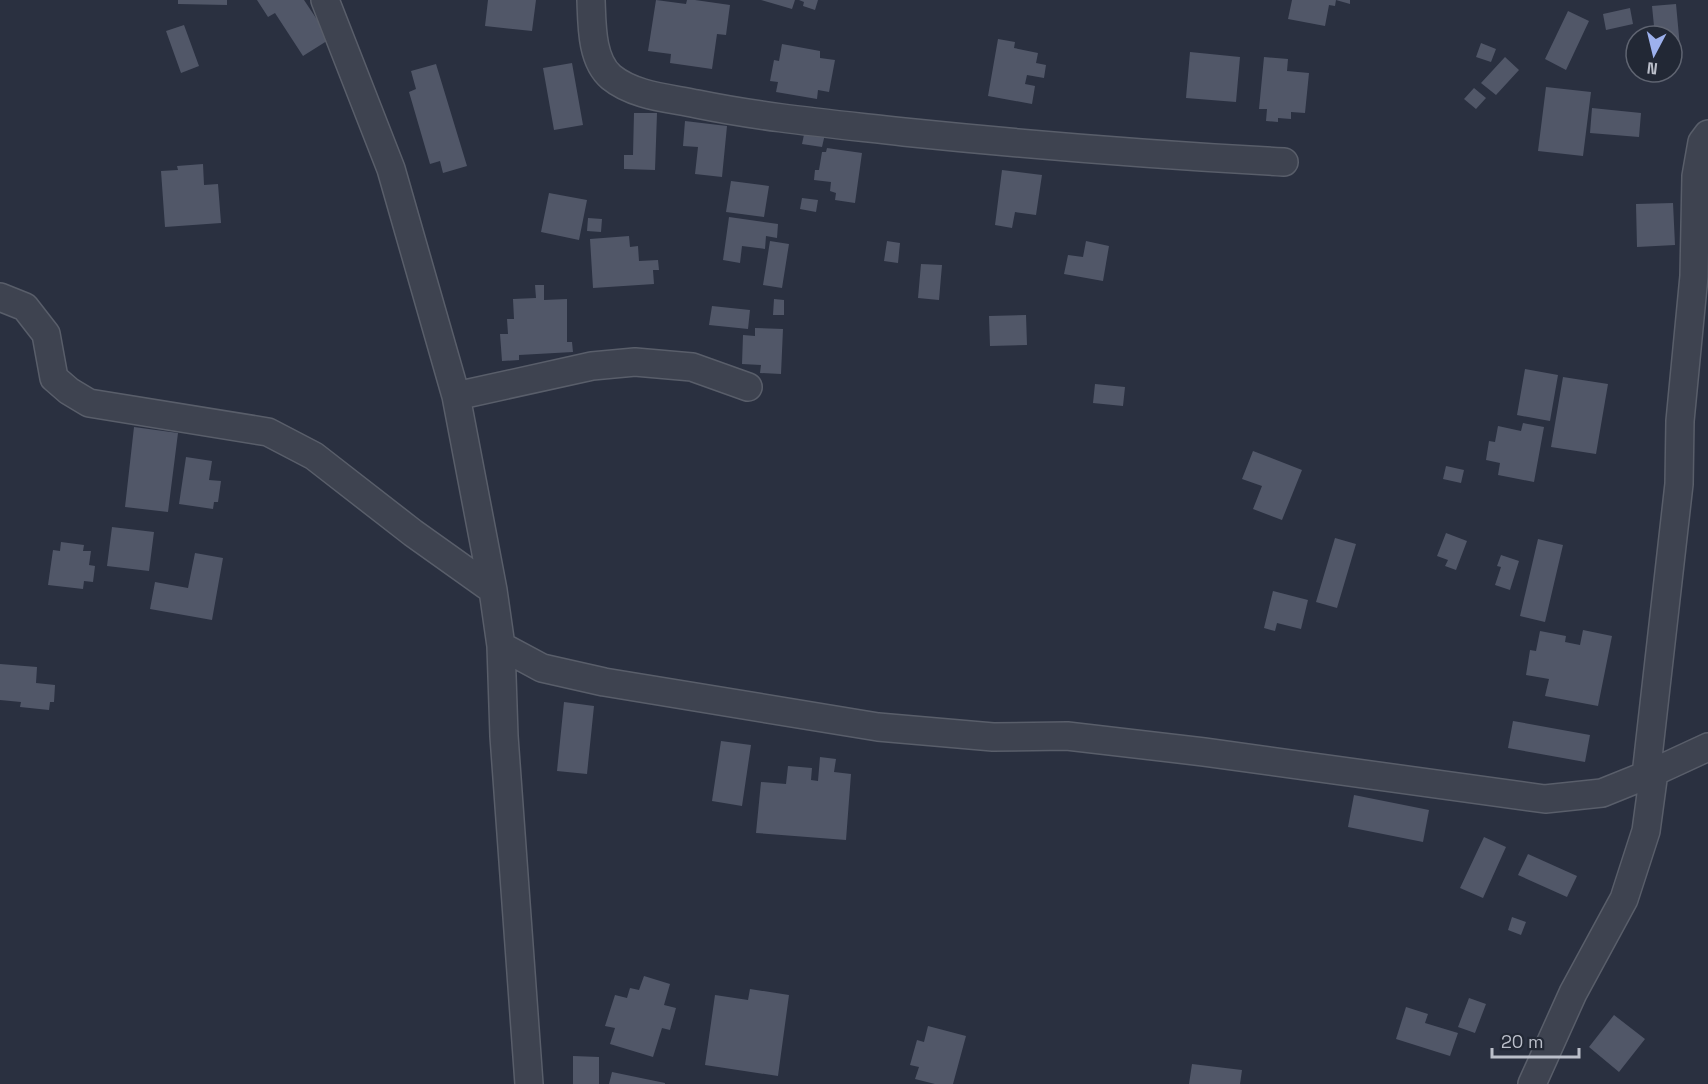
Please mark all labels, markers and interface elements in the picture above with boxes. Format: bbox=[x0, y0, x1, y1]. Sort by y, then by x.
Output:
north arrow bbox=[1624, 24, 1684, 84]
text: N bbox=[1646, 57, 1659, 79]
scale bar bbox=[1492, 1021, 1579, 1059]
text: 20 m bbox=[1501, 1030, 1544, 1053]

